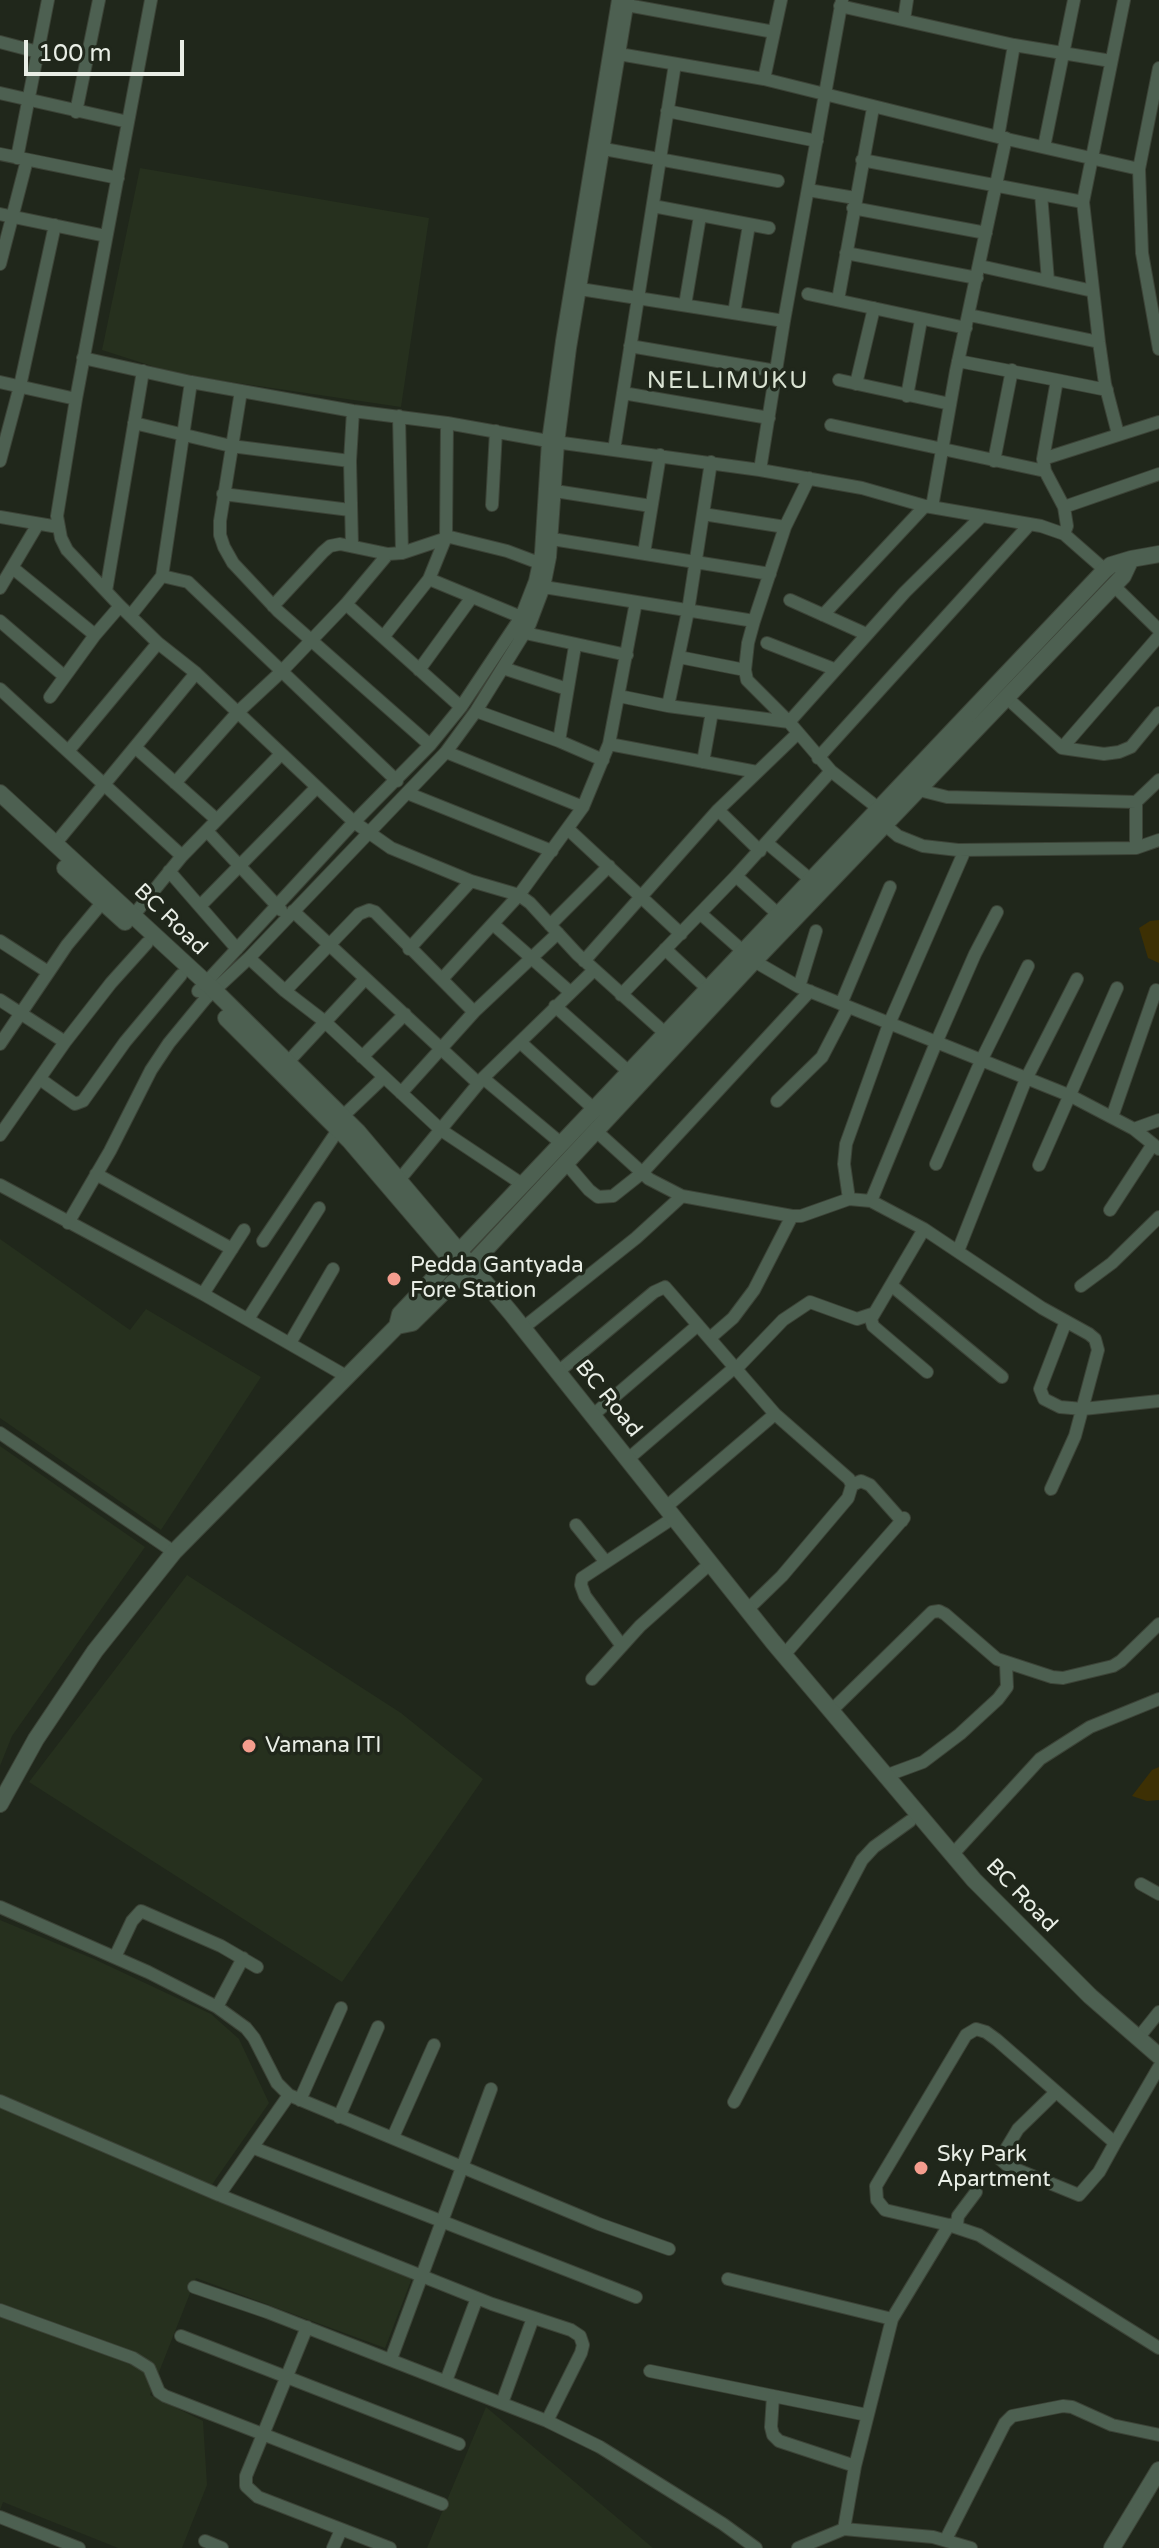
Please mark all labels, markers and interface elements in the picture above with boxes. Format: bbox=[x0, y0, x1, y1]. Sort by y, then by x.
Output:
scale bar bbox=[28, 24, 188, 74]
text: 100 m bbox=[38, 39, 112, 68]
district label: NELLIMUKU bbox=[647, 368, 809, 396]
street label: BC Road bbox=[128, 879, 212, 961]
place label: Pedda Gantyada Fore Station bbox=[410, 1253, 584, 1304]
marker: Pedda Gantyada Fore Station bbox=[385, 1270, 403, 1288]
street label: BC Road bbox=[569, 1355, 647, 1443]
place label: Vamana ITI bbox=[265, 1733, 381, 1759]
marker: Vamana ITI bbox=[240, 1737, 258, 1755]
street label: BC Road bbox=[980, 1854, 1062, 1938]
place label: Sky Park Apartment bbox=[937, 2142, 1051, 2194]
marker: Sky Park Apartment bbox=[912, 2159, 930, 2177]

